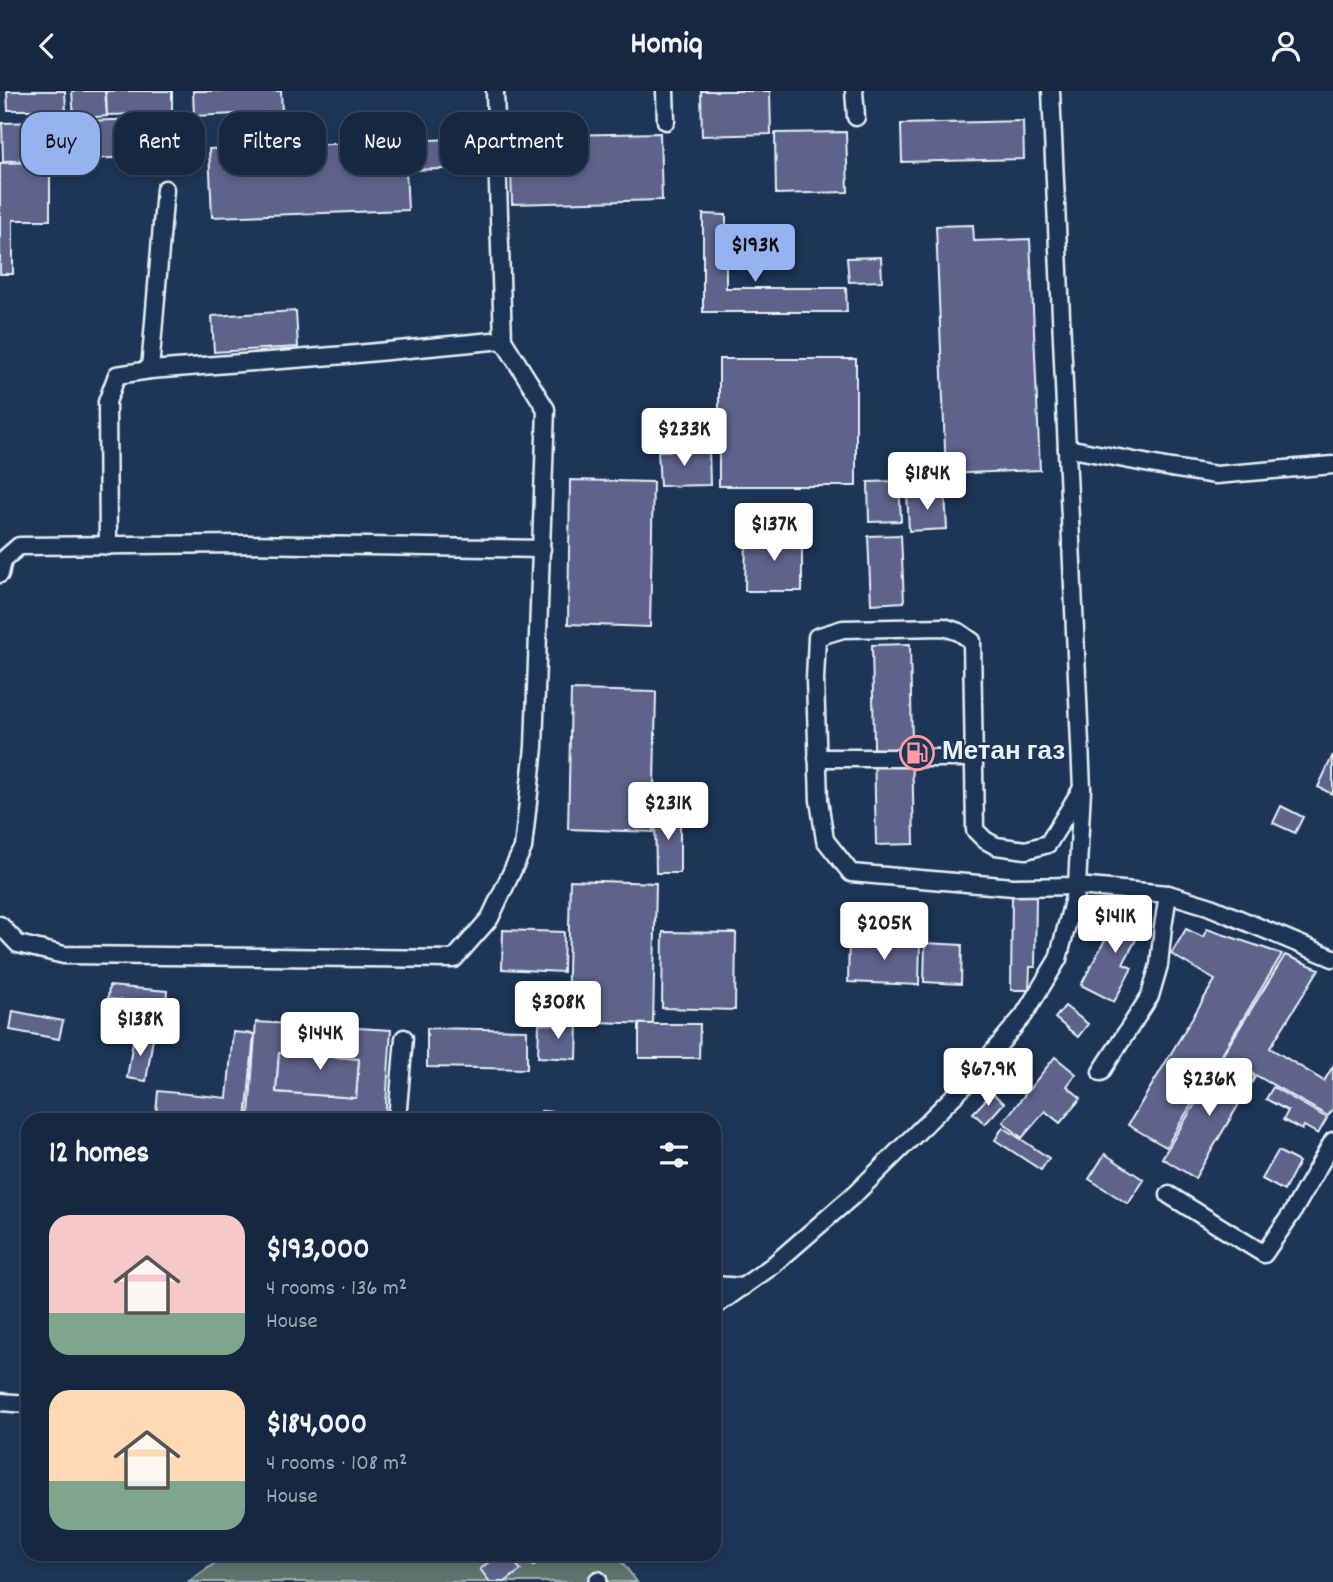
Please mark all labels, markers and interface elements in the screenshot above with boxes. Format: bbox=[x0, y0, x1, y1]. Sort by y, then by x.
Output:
text: Homiq bbox=[630, 23, 703, 69]
icon: back bbox=[28, 27, 66, 65]
icon: person bbox=[1267, 27, 1305, 65]
chip: Buy bbox=[21, 112, 100, 175]
chip: Rent bbox=[114, 112, 205, 175]
chip: Filters bbox=[219, 112, 326, 175]
chip: New bbox=[340, 112, 426, 175]
chip: Apartment bbox=[440, 112, 588, 175]
pin: $193K bbox=[706, 225, 804, 284]
text: $193K bbox=[731, 230, 779, 263]
pin: $233K bbox=[635, 409, 733, 468]
text: $233K bbox=[658, 414, 710, 447]
pin: $184K bbox=[878, 453, 976, 512]
text: $184K bbox=[904, 458, 950, 491]
pin: $137K bbox=[725, 503, 823, 563]
text: $137K bbox=[751, 509, 797, 542]
fuel station icon: Метан газ bbox=[898, 734, 936, 772]
place label: Метан газ bbox=[942, 735, 1065, 772]
pin: $231K bbox=[619, 783, 717, 842]
text: $231K bbox=[644, 788, 692, 821]
pin: $141K bbox=[1066, 895, 1164, 955]
text: $141K bbox=[1094, 901, 1136, 934]
pin: $205K bbox=[835, 903, 933, 962]
text: $205K bbox=[856, 908, 912, 941]
pin: $308K bbox=[509, 981, 607, 1041]
text: $308K bbox=[531, 987, 585, 1020]
pin: $138K bbox=[91, 999, 189, 1058]
text: $138K bbox=[117, 1004, 163, 1037]
pin: $144K bbox=[271, 1013, 369, 1072]
text: $144K bbox=[297, 1018, 343, 1051]
pin: $67.9K bbox=[931, 1049, 1045, 1108]
text: $67.9K bbox=[960, 1054, 1016, 1087]
pin: $236K bbox=[1160, 1059, 1258, 1118]
text: $236K bbox=[1182, 1064, 1236, 1097]
text: 12 homes bbox=[49, 1134, 149, 1177]
icon: filters bbox=[655, 1136, 693, 1174]
text: $193,000 bbox=[266, 1230, 370, 1273]
icon: home bbox=[105, 1243, 189, 1327]
text: 4 rooms · 136 m² bbox=[266, 1273, 407, 1306]
text: House bbox=[266, 1306, 318, 1339]
text: $184,000 bbox=[266, 1405, 367, 1448]
icon: home bbox=[105, 1418, 189, 1502]
text: 4 rooms · 108 m² bbox=[266, 1448, 407, 1481]
text: House bbox=[266, 1481, 318, 1514]

